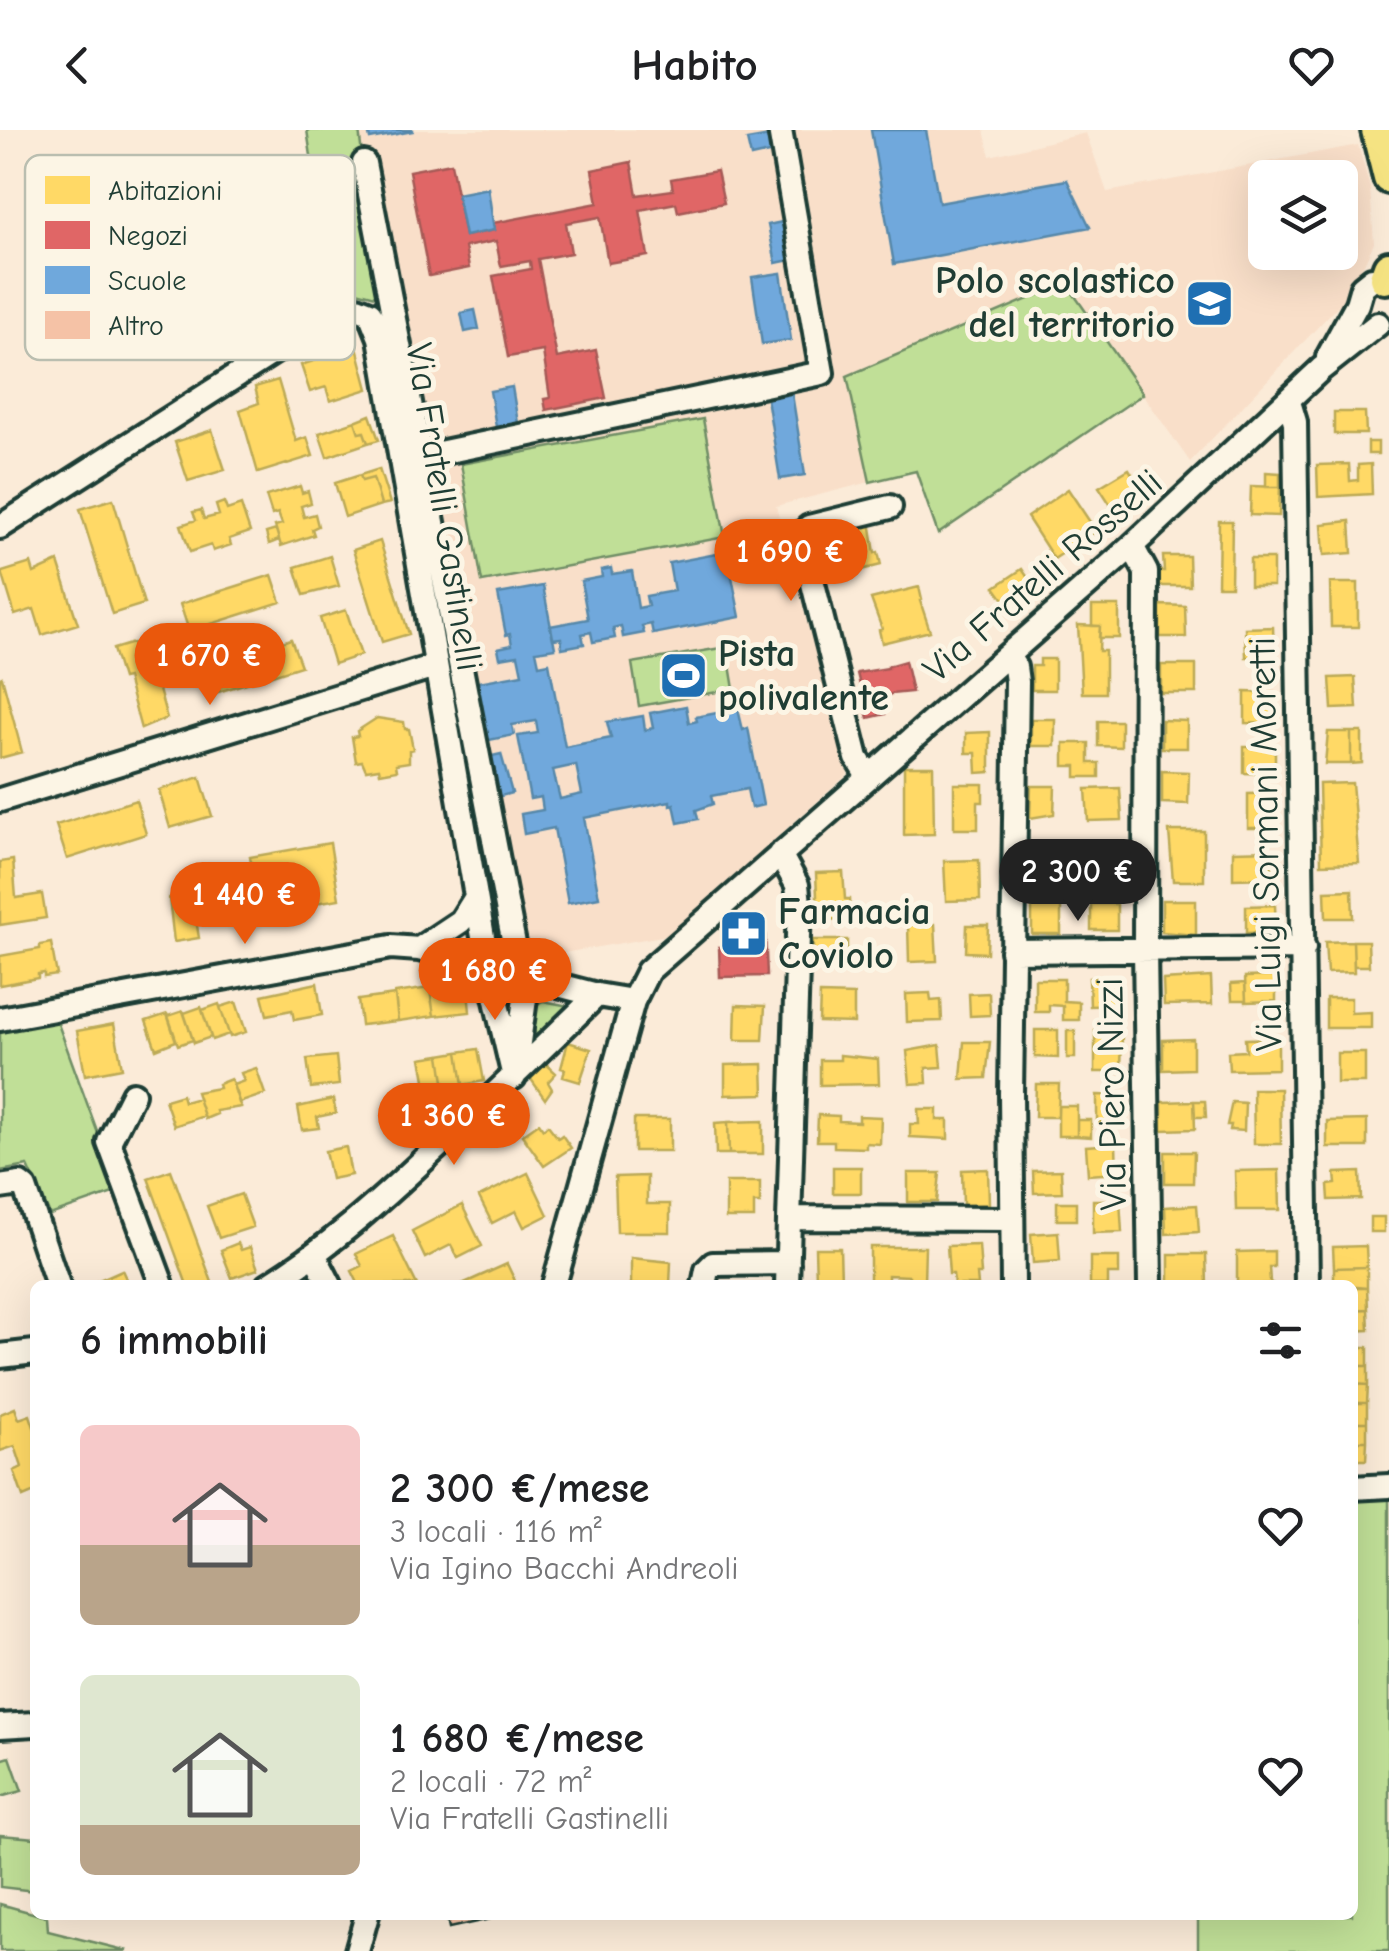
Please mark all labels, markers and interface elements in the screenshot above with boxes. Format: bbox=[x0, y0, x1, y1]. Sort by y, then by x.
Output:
icon: back bbox=[50, 38, 105, 93]
icon: heart bbox=[1284, 38, 1339, 93]
text: Habito bbox=[631, 39, 758, 91]
legend bbox=[25, 155, 355, 360]
map controls bbox=[1248, 160, 1358, 270]
button: layers bbox=[1248, 160, 1358, 270]
text: Abitazioni bbox=[108, 175, 222, 207]
text: Negozi bbox=[108, 220, 188, 252]
place label: Polo scolastico del territorio bbox=[935, 259, 1175, 347]
text: Scuole bbox=[108, 265, 186, 297]
school or university icon: Polo scolastico del territorio bbox=[1184, 277, 1236, 329]
text: Altro bbox=[108, 310, 164, 342]
street label: Via Fratelli Gastinelli bbox=[396, 340, 492, 674]
street label: Via Fratelli Rosselli bbox=[915, 460, 1171, 692]
pin: 1 690 € bbox=[699, 519, 883, 604]
text: 1 690 € bbox=[736, 533, 846, 570]
pin: 1 670 € bbox=[118, 623, 302, 708]
place label: Pista polivalente bbox=[718, 632, 889, 720]
street label: Via Luigi Sormani Moretti bbox=[1240, 636, 1292, 1052]
text: 1 670 € bbox=[157, 637, 263, 674]
sports icon: Pista polivalente bbox=[657, 650, 709, 702]
pin: 2 300 € bbox=[986, 839, 1170, 924]
text: 2 300 € bbox=[1021, 853, 1135, 890]
pin: 1 440 € bbox=[153, 862, 337, 947]
text: 1 440 € bbox=[192, 876, 298, 913]
place label: Farmacia Coviolo bbox=[778, 890, 931, 978]
pharmacy icon: Farmacia Coviolo bbox=[717, 908, 769, 960]
pin: 1 680 € bbox=[403, 938, 587, 1023]
text: 1 680 € bbox=[441, 952, 549, 989]
street label: Via Piero Nizzi bbox=[1088, 977, 1136, 1211]
pin: 1 360 € bbox=[362, 1083, 546, 1168]
text: 1 360 € bbox=[400, 1097, 508, 1134]
icon: filters bbox=[1253, 1313, 1308, 1368]
text: 6 immobili bbox=[80, 1316, 268, 1365]
text: 2 300 €/mese bbox=[390, 1464, 649, 1513]
icon: home bbox=[160, 1465, 280, 1585]
icon: heart bbox=[1253, 1498, 1308, 1553]
text: 3 locali · 116 m² bbox=[390, 1513, 602, 1550]
text: Via Igino Bacchi Andreoli bbox=[390, 1550, 739, 1587]
text: 1 680 €/mese bbox=[390, 1714, 644, 1763]
icon: home bbox=[160, 1715, 280, 1835]
icon: heart bbox=[1253, 1748, 1308, 1803]
text: 2 locali · 72 m² bbox=[390, 1763, 592, 1800]
text: Via Fratelli Gastinelli bbox=[390, 1800, 669, 1837]

